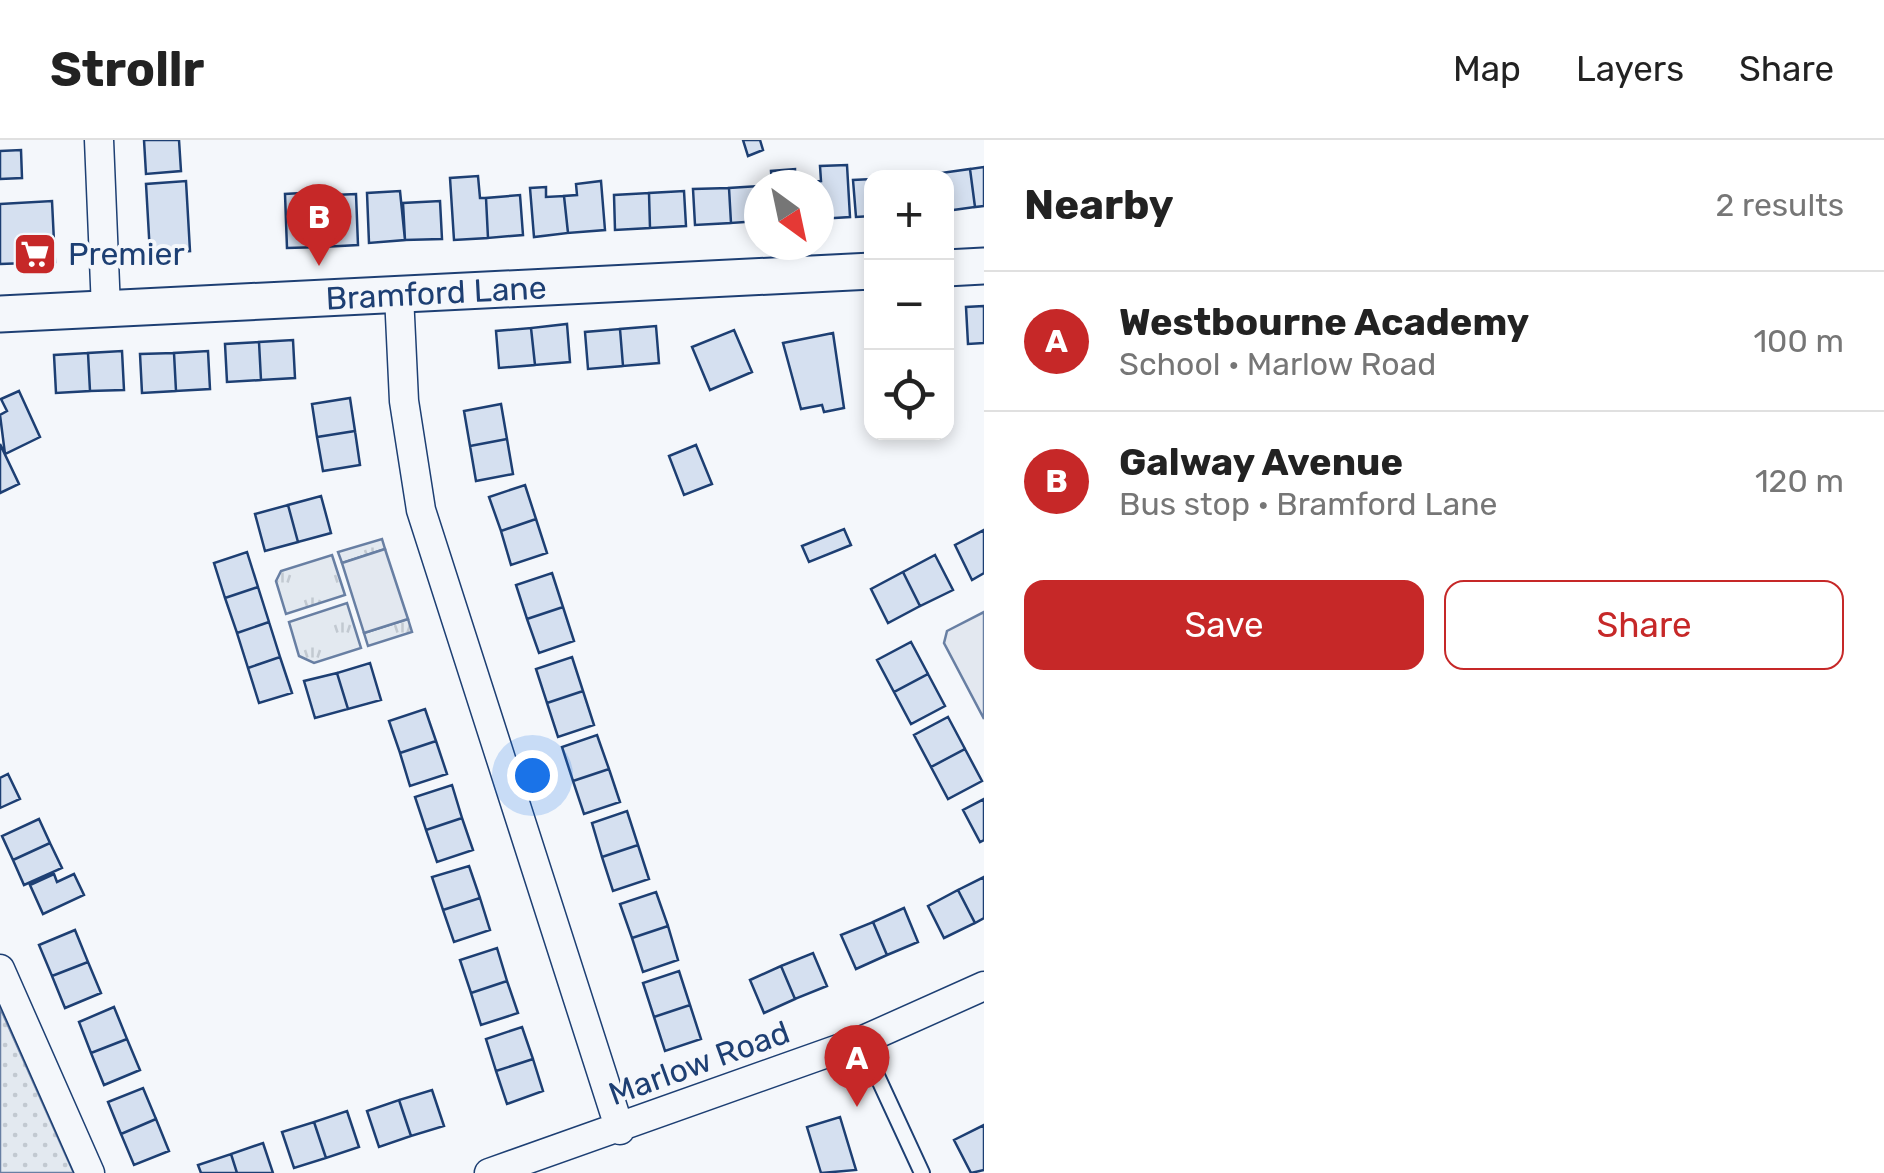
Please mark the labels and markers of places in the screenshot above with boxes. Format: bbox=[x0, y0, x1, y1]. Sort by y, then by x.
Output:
pin: B bbox=[286, 184, 352, 266]
supermarket icon: Premier bbox=[12, 231, 58, 277]
place label: Premier bbox=[68, 235, 185, 273]
pin: A bbox=[824, 1024, 890, 1107]

